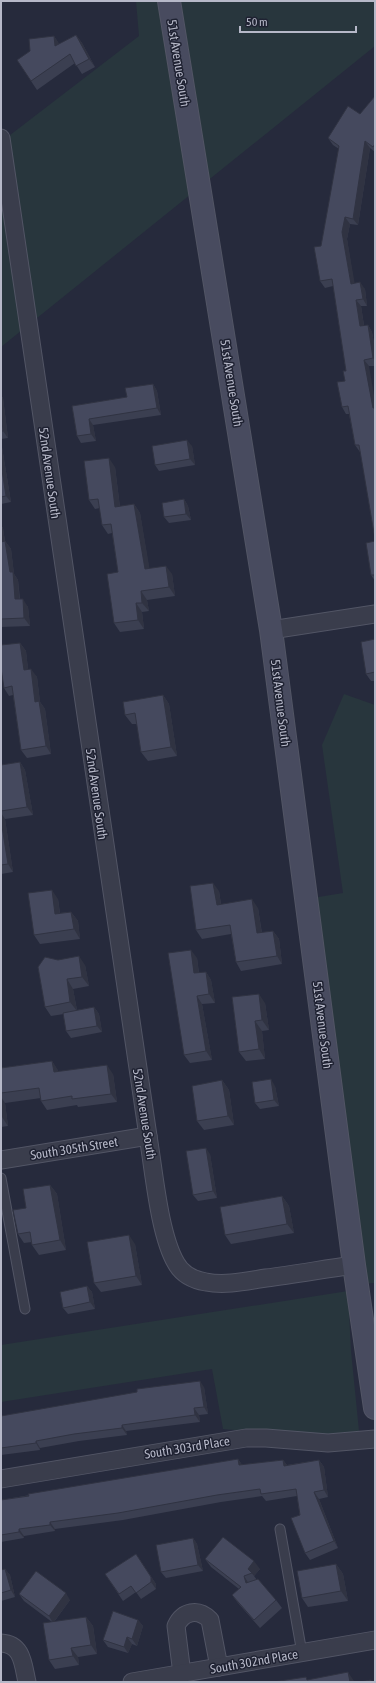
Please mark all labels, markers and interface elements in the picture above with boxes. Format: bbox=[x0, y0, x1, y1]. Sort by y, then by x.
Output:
scale bar bbox=[240, 8, 356, 34]
text: 50 m bbox=[246, 15, 268, 29]
street label: 51st Avenue South bbox=[164, 18, 193, 108]
street label: 51st Avenue South bbox=[217, 338, 246, 428]
street label: 52nd Avenue South bbox=[36, 426, 63, 520]
street label: 51st Avenue South bbox=[268, 658, 293, 748]
street label: 52nd Avenue South bbox=[83, 747, 110, 841]
street label: 51st Avenue South bbox=[310, 980, 335, 1070]
street label: 52nd Avenue South bbox=[130, 1067, 159, 1161]
street label: South 305th Street bbox=[29, 1134, 119, 1163]
street label: South 303rd Place bbox=[143, 1433, 231, 1462]
street label: South 302nd Place bbox=[209, 1646, 299, 1677]

